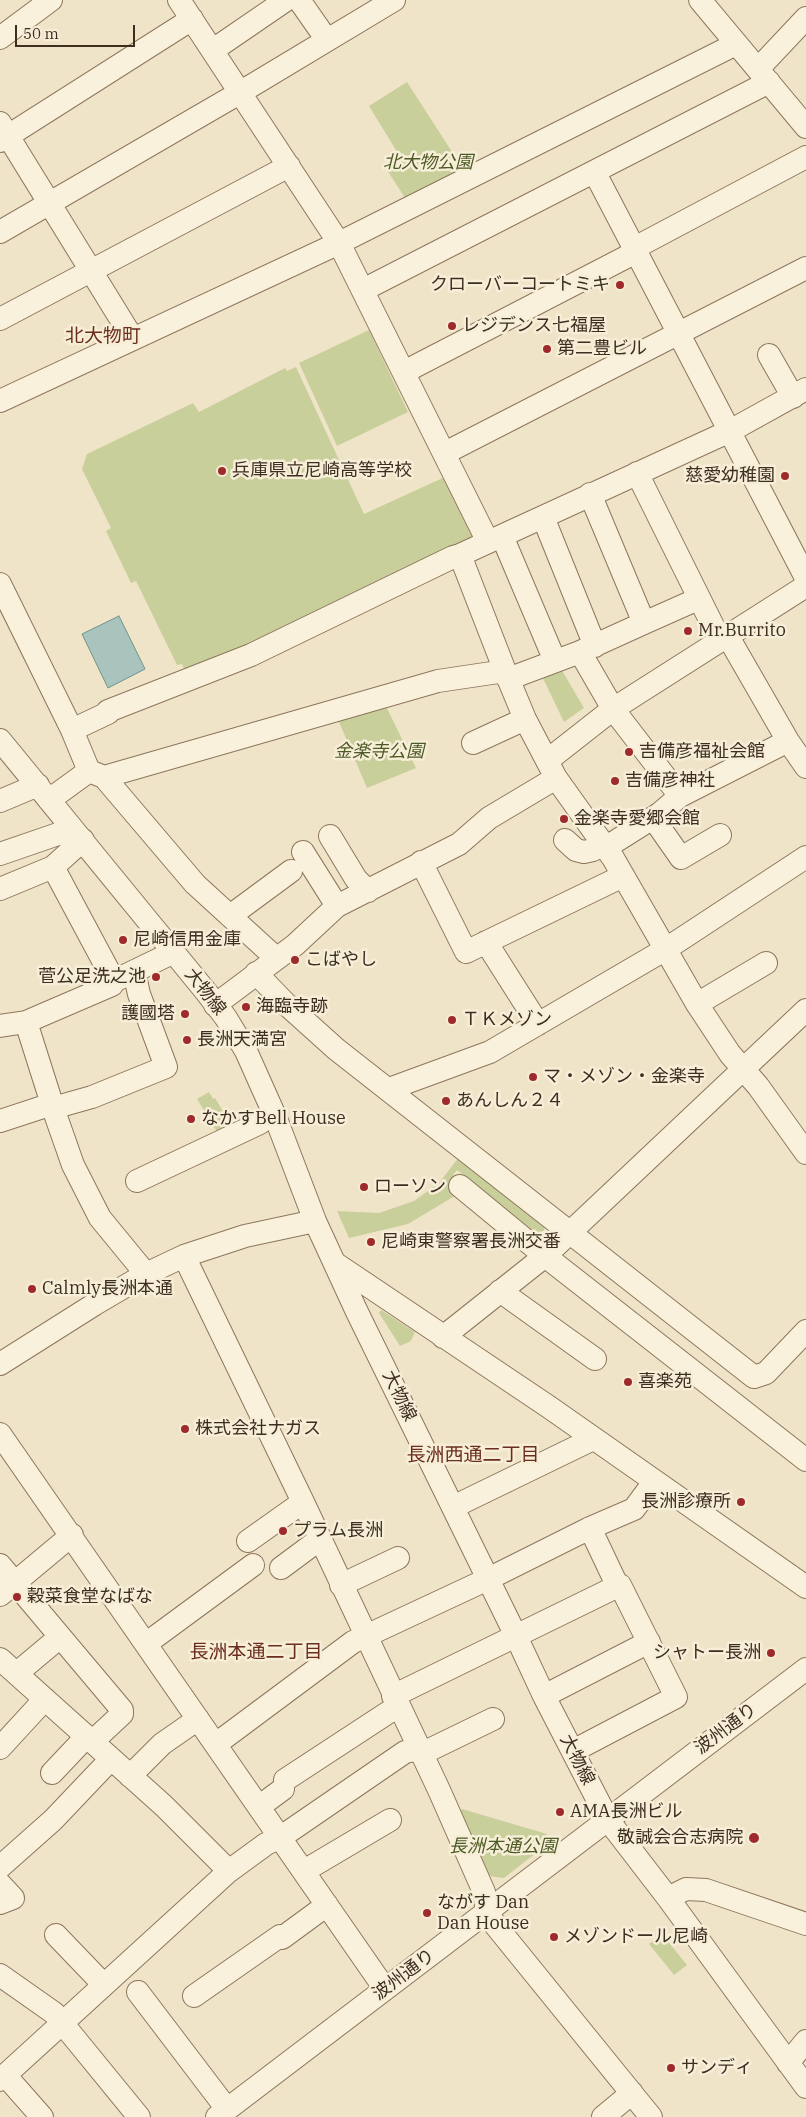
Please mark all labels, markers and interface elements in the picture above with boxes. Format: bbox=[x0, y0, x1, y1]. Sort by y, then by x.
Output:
scale bar bbox=[18, 15, 138, 47]
text: 50 m bbox=[23, 24, 59, 43]
park label: 北大物公園 bbox=[383, 152, 473, 174]
place label: クローバーコートミキ bbox=[430, 274, 610, 296]
marker: クローバーコートミキ bbox=[614, 279, 626, 291]
place label: レジデンス七福屋 bbox=[462, 315, 606, 337]
marker: レジデンス七福屋 bbox=[446, 320, 458, 332]
district label: 北大物町 bbox=[65, 326, 141, 348]
place label: 第二豊ビル bbox=[557, 338, 647, 360]
marker: 第二豊ビル bbox=[541, 343, 553, 355]
place label: 兵庫県立尼崎高等学校 bbox=[232, 460, 412, 482]
marker: 兵庫県立尼崎高等学校 bbox=[216, 465, 228, 477]
place label: 慈愛幼稚園 bbox=[685, 465, 775, 487]
marker: 慈愛幼稚園 bbox=[779, 470, 791, 482]
place label: Mr.Burrito bbox=[698, 620, 786, 642]
marker: Mr.Burrito bbox=[682, 625, 694, 637]
park label: 金楽寺公園 bbox=[334, 741, 424, 763]
place label: 吉備彦福祉会館 bbox=[639, 741, 765, 763]
marker: 吉備彦福祉会館 bbox=[623, 746, 635, 758]
place label: 吉備彦神社 bbox=[625, 770, 715, 792]
marker: 吉備彦神社 bbox=[609, 775, 621, 787]
place label: 金楽寺愛郷会館 bbox=[574, 808, 700, 830]
marker: 金楽寺愛郷会館 bbox=[558, 813, 570, 825]
place label: 尼崎信用金庫 bbox=[133, 929, 241, 951]
marker: 尼崎信用金庫 bbox=[117, 934, 129, 946]
place label: こばやし bbox=[305, 949, 377, 971]
marker: こばやし bbox=[289, 954, 301, 966]
street label: 大物線 bbox=[180, 964, 230, 1020]
place label: 菅公足洗之池 bbox=[38, 966, 146, 988]
marker: 菅公足洗之池 bbox=[150, 971, 162, 983]
place label: 海臨寺跡 bbox=[256, 996, 328, 1018]
marker: 海臨寺跡 bbox=[240, 1001, 252, 1013]
place label: 護國塔 bbox=[121, 1003, 175, 1025]
marker: 護國塔 bbox=[179, 1008, 191, 1020]
place label: ＴＫメゾン bbox=[462, 1009, 552, 1031]
marker: ＴＫメゾン bbox=[446, 1014, 458, 1026]
place label: 長洲天満宮 bbox=[197, 1029, 287, 1051]
marker: 長洲天満宮 bbox=[181, 1034, 193, 1046]
place label: マ・メゾン・金楽寺 bbox=[543, 1066, 705, 1088]
marker: マ・メゾン・金楽寺 bbox=[527, 1071, 539, 1083]
place label: あんしん２４ bbox=[456, 1090, 564, 1112]
marker: あんしん２４ bbox=[440, 1095, 452, 1107]
place label: なかすBell House bbox=[201, 1108, 346, 1130]
marker: なかすBell House bbox=[185, 1113, 197, 1125]
place label: ローソン bbox=[374, 1176, 446, 1198]
marker: ローソン bbox=[358, 1181, 370, 1193]
place label: 尼崎東警察署長洲交番 bbox=[381, 1231, 561, 1253]
marker: 尼崎東警察署長洲交番 bbox=[365, 1236, 377, 1248]
place label: Calmly長洲本通 bbox=[42, 1278, 173, 1300]
marker: Calmly長洲本通 bbox=[26, 1283, 38, 1295]
street label: 大物線 bbox=[377, 1367, 421, 1425]
place label: 喜楽苑 bbox=[638, 1371, 692, 1393]
marker: 喜楽苑 bbox=[622, 1376, 634, 1388]
place label: 株式会社ナガス bbox=[195, 1418, 321, 1440]
marker: 株式会社ナガス bbox=[179, 1423, 191, 1435]
district label: 長洲西通二丁目 bbox=[407, 1445, 539, 1467]
place label: 長洲診療所 bbox=[641, 1491, 731, 1513]
marker: 長洲診療所 bbox=[735, 1496, 747, 1508]
place label: プラム長洲 bbox=[293, 1520, 383, 1542]
marker: プラム長洲 bbox=[277, 1525, 289, 1537]
place label: 穀菜食堂なばな bbox=[27, 1586, 153, 1608]
marker: 穀菜食堂なばな bbox=[11, 1591, 23, 1603]
district label: 長洲本通二丁目 bbox=[190, 1642, 322, 1664]
place label: シャトー長洲 bbox=[653, 1642, 761, 1664]
marker: シャトー長洲 bbox=[765, 1647, 777, 1659]
street label: 波州通り bbox=[691, 1699, 761, 1759]
street label: 大物線 bbox=[555, 1731, 599, 1789]
place label: AMA長洲ビル bbox=[570, 1801, 682, 1823]
marker: AMA長洲ビル bbox=[554, 1806, 566, 1818]
place label: 敬誠会合志病院 bbox=[617, 1827, 743, 1849]
marker: 敬誠会合志病院 bbox=[747, 1831, 761, 1845]
park label: 長洲本通公園 bbox=[449, 1836, 557, 1858]
place label: ながす Dan Dan House bbox=[437, 1892, 529, 1935]
marker: ながす Dan Dan House bbox=[421, 1907, 433, 1919]
place label: メゾンドール尼崎 bbox=[564, 1926, 708, 1948]
marker: メゾンドール尼崎 bbox=[548, 1931, 560, 1943]
street label: 波州通り bbox=[369, 1945, 439, 2005]
place label: サンディ bbox=[681, 2057, 753, 2079]
marker: サンディ bbox=[665, 2062, 677, 2074]

